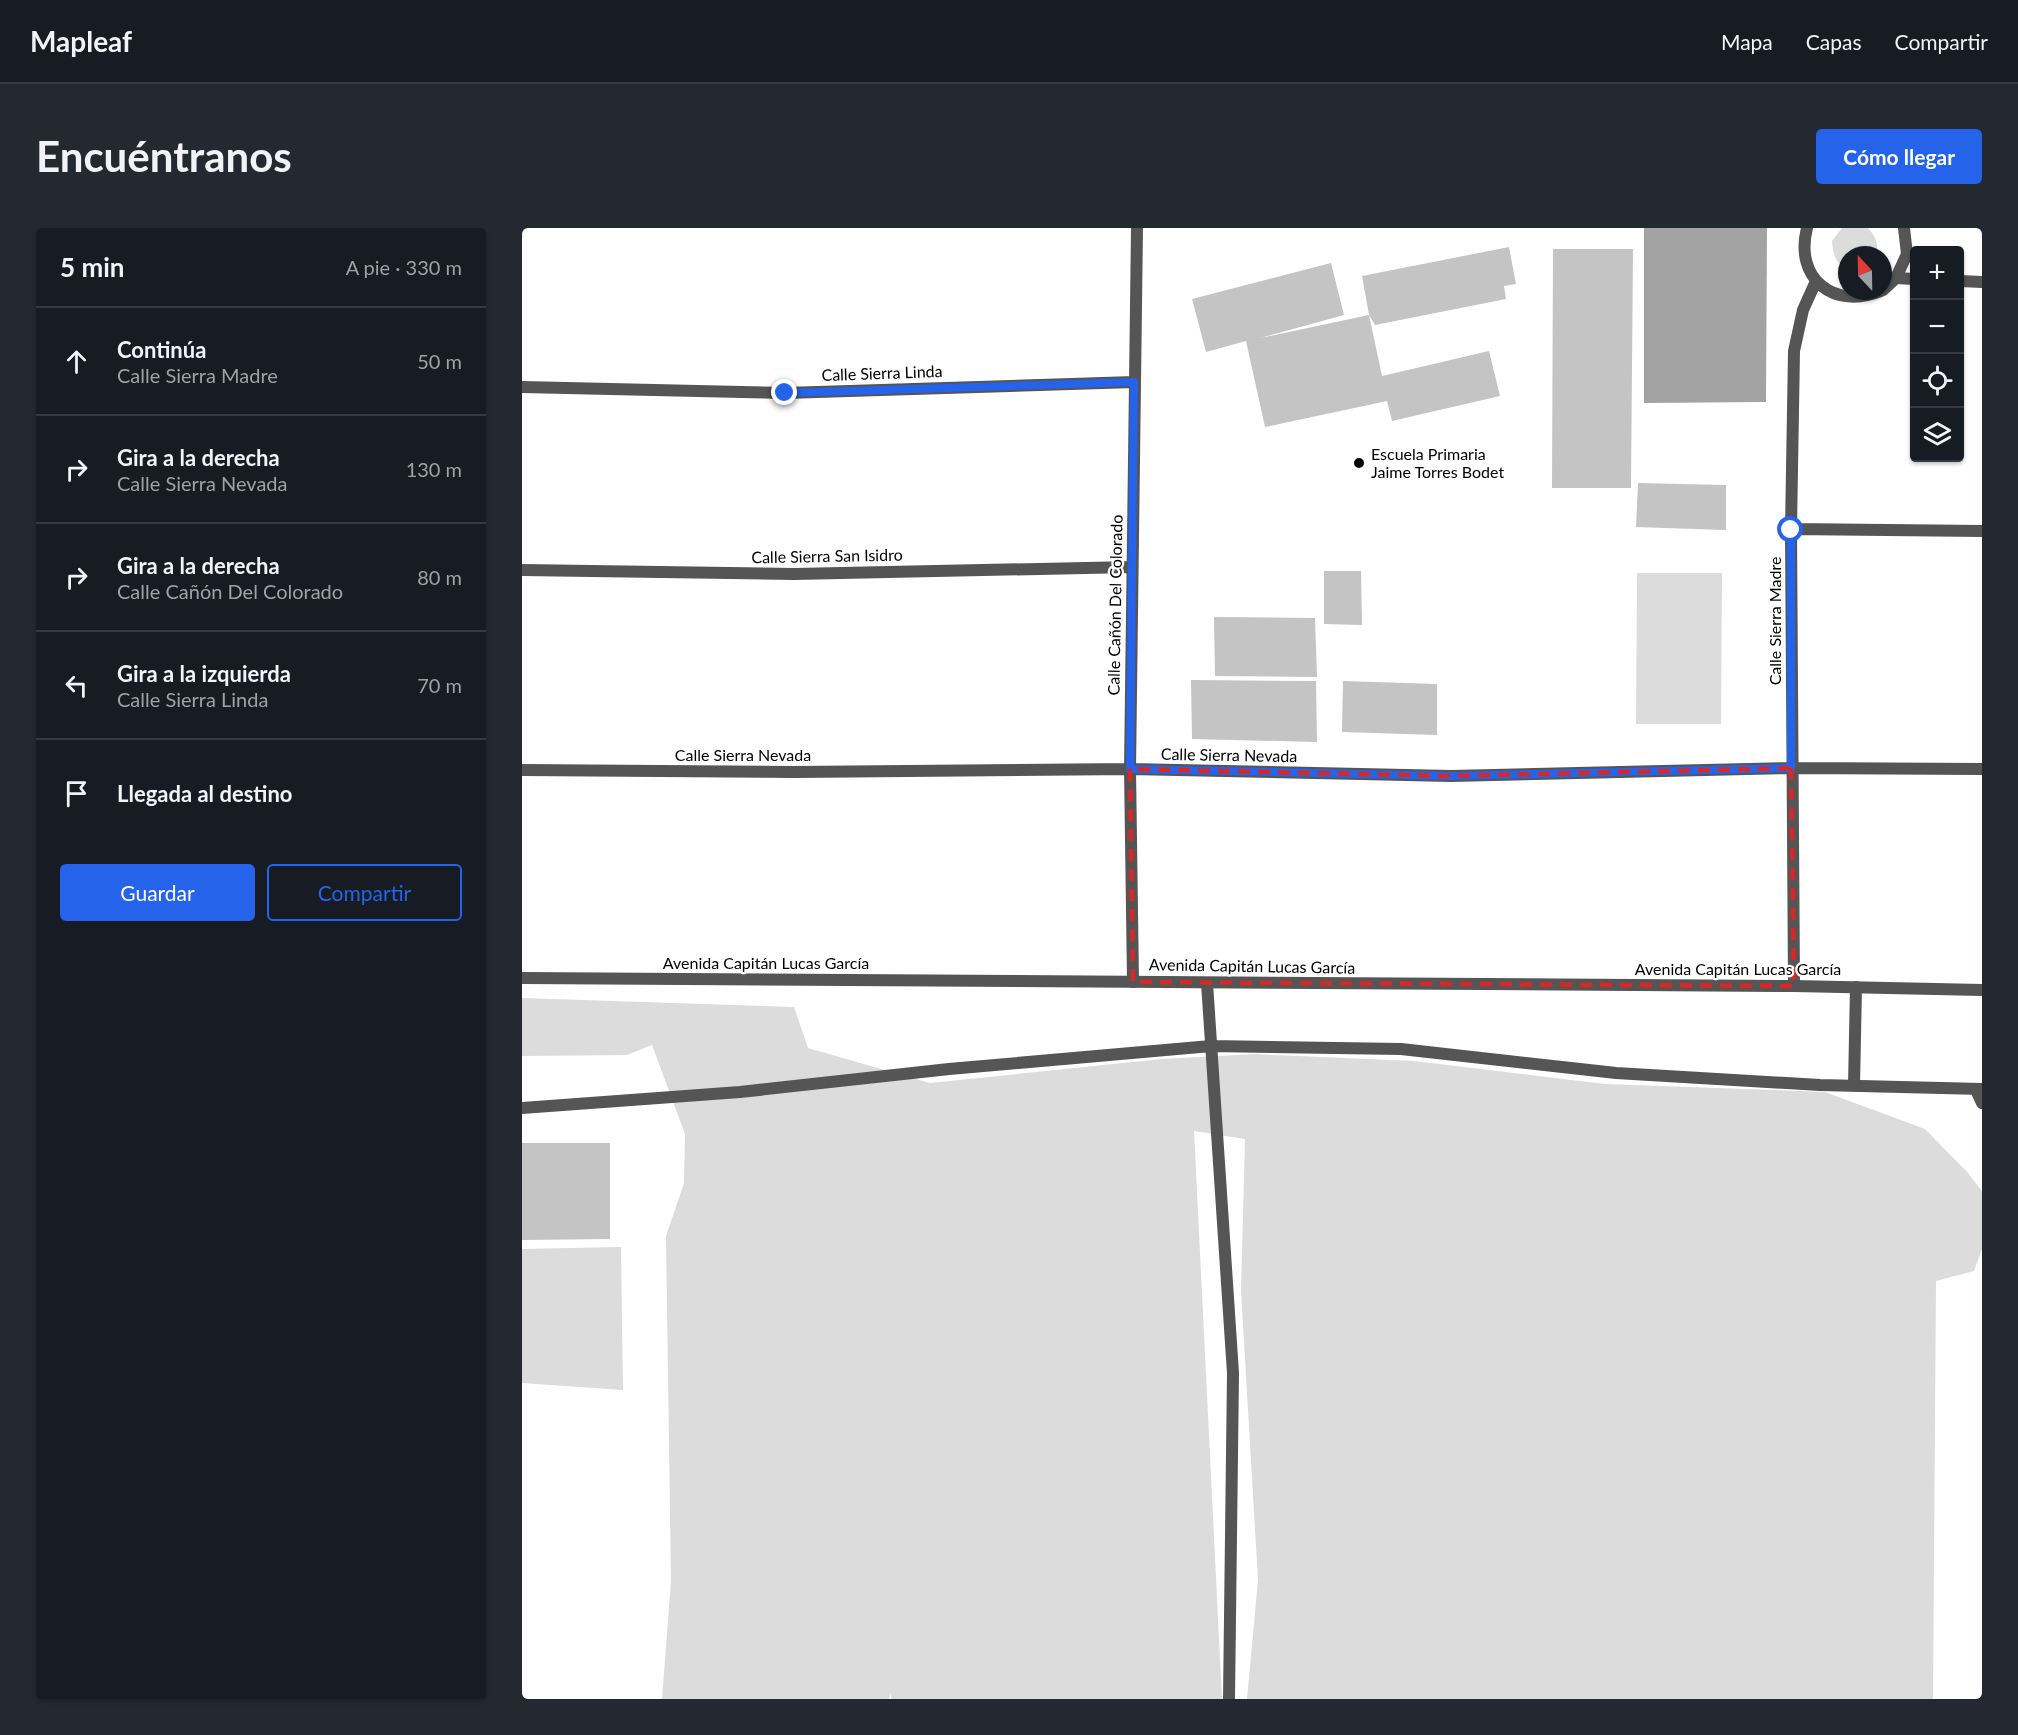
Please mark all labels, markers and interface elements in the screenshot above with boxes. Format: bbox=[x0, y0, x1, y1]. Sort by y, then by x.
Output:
text: Mapleaf bbox=[30, 24, 132, 58]
text: Mapa bbox=[1721, 29, 1773, 54]
text: Capas bbox=[1806, 29, 1862, 54]
text: Compartir bbox=[1895, 29, 1988, 54]
button: Cómo llegar bbox=[1816, 129, 1982, 184]
text: Encuéntranos bbox=[36, 131, 292, 181]
north arrow bbox=[1838, 246, 1892, 300]
map controls bbox=[1910, 246, 1964, 462]
button: + bbox=[1910, 246, 1964, 300]
text: 5 min bbox=[60, 251, 124, 283]
text: A pie · 330 m bbox=[346, 255, 462, 279]
button: − bbox=[1910, 300, 1964, 354]
text: Continúa bbox=[117, 336, 206, 363]
icon: ahead bbox=[60, 345, 93, 378]
text: 50 m bbox=[417, 349, 462, 373]
button: locate bbox=[1910, 354, 1964, 408]
street label: Calle Sierra Linda bbox=[821, 361, 943, 384]
text: Calle Sierra Madre bbox=[117, 363, 278, 387]
route end bbox=[771, 379, 797, 405]
button: layers bbox=[1910, 408, 1964, 462]
text: Gira a la derecha bbox=[117, 444, 280, 471]
place label: Escuela Primaria Jaime Torres Bodet bbox=[1371, 444, 1504, 481]
icon: right bbox=[60, 453, 93, 486]
marker: Escuela Primaria Jaime Torres Bodet bbox=[1352, 456, 1366, 470]
text: 130 m bbox=[406, 457, 462, 481]
text: Calle Sierra Nevada bbox=[117, 471, 287, 495]
street label: Calle Cañón Del Colorado bbox=[1103, 514, 1126, 696]
route start bbox=[1777, 516, 1803, 542]
street label: Calle Sierra San Isidro bbox=[751, 545, 903, 566]
text: Gira a la derecha bbox=[117, 552, 280, 579]
street label: Calle Sierra Madre bbox=[1765, 557, 1784, 685]
icon: right bbox=[60, 561, 93, 594]
text: 80 m bbox=[417, 565, 462, 589]
text: Calle Cañón Del Colorado bbox=[117, 579, 343, 603]
text: Gira a la izquierda bbox=[117, 660, 291, 687]
icon: left bbox=[60, 669, 93, 702]
text: 70 m bbox=[417, 673, 462, 697]
text: Calle Sierra Linda bbox=[117, 687, 268, 711]
street label: Calle Sierra Nevada bbox=[1161, 744, 1297, 765]
street label: Calle Sierra Nevada bbox=[675, 745, 811, 764]
icon: arrive bbox=[60, 777, 93, 810]
text: Llegada al destino bbox=[117, 780, 293, 807]
button: Guardar bbox=[60, 864, 255, 921]
button: Compartir bbox=[267, 864, 462, 921]
street label: Avenida Capitán Lucas García bbox=[663, 953, 869, 972]
street label: Avenida Capitán Lucas García bbox=[1149, 954, 1355, 977]
street label: Avenida Capitán Lucas García bbox=[1635, 959, 1841, 978]

